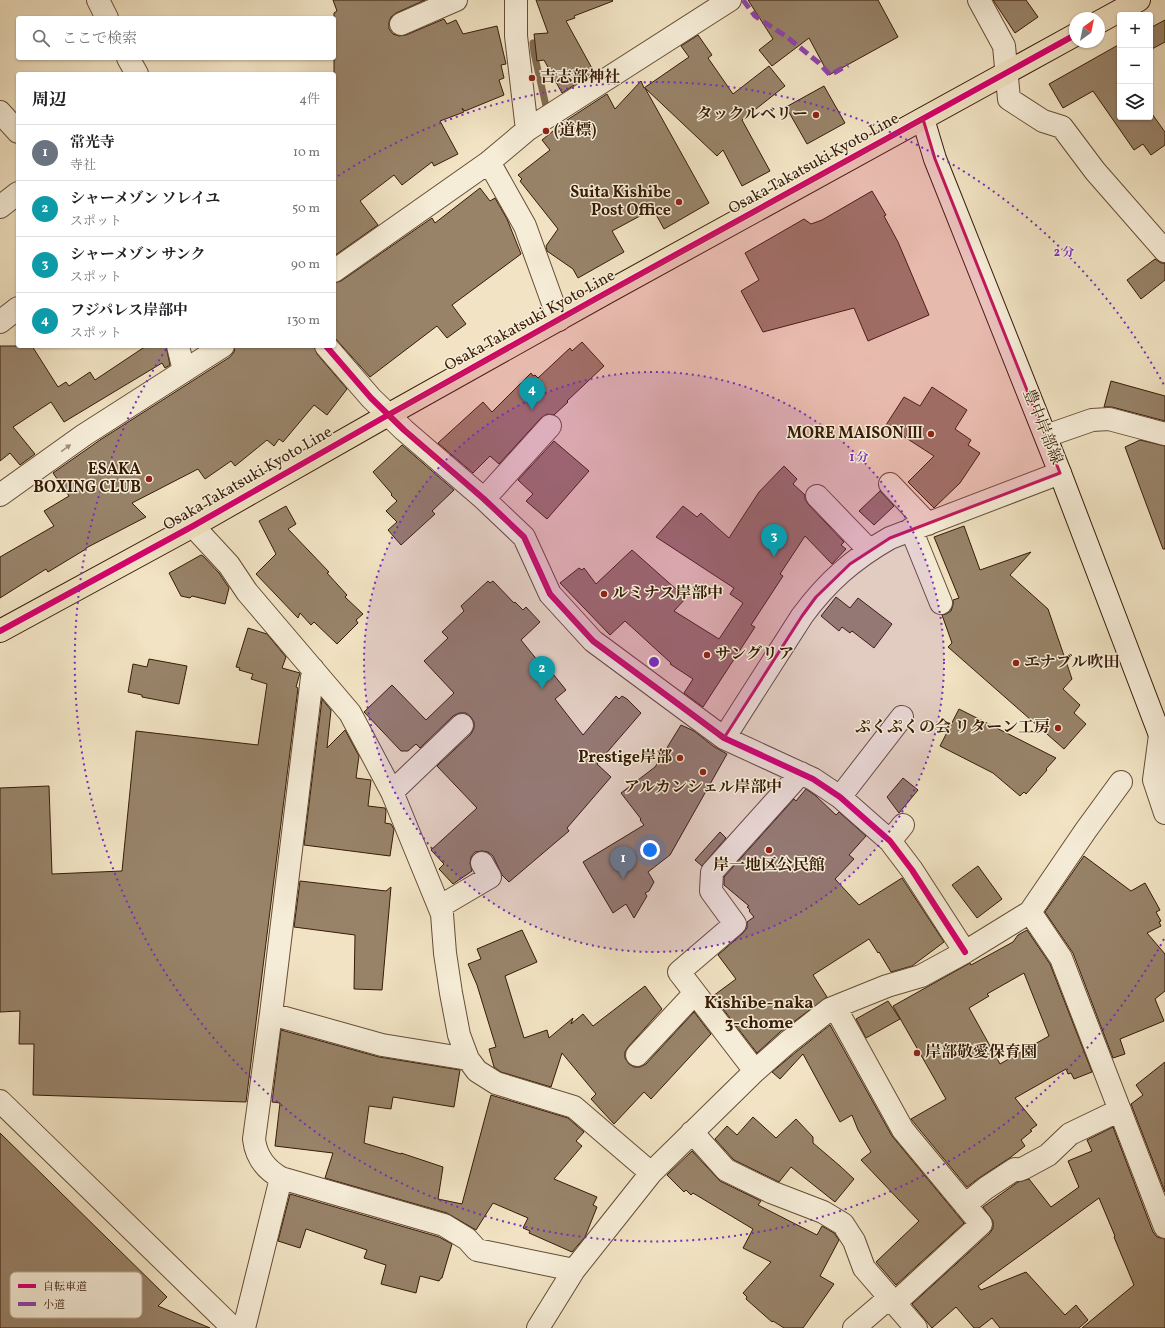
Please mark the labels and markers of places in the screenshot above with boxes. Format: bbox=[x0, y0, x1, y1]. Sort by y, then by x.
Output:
place label: 吉志部神社 bbox=[540, 67, 620, 89]
marker: 吉志部神社 bbox=[527, 73, 537, 83]
place label: タックルベリー bbox=[696, 104, 808, 126]
marker: タックルベリー bbox=[811, 110, 821, 120]
place label: (道標) bbox=[554, 120, 596, 142]
marker: (道標) bbox=[541, 126, 551, 136]
place label: Suita Kishibe Post Office bbox=[570, 182, 671, 222]
marker: Suita Kishibe Post Office bbox=[674, 197, 684, 207]
pin: 4 bbox=[519, 377, 545, 410]
place label: MORE MAISON Ⅲ bbox=[787, 423, 923, 445]
marker: MORE MAISON Ⅲ bbox=[926, 429, 936, 439]
place label: ESAKA BOXING CLUB bbox=[33, 459, 142, 499]
marker: ESAKA BOXING CLUB bbox=[144, 474, 154, 484]
pin: 3 bbox=[761, 524, 787, 557]
place label: ルミナス岸部中 bbox=[612, 583, 723, 605]
marker: ルミナス岸部中 bbox=[599, 589, 609, 599]
place label: サングリア bbox=[715, 644, 794, 666]
marker: サングリア bbox=[702, 650, 712, 660]
place label: エナブル吹田 bbox=[1024, 652, 1119, 674]
centre of rings bbox=[647, 655, 661, 669]
pin: 2 bbox=[529, 656, 555, 689]
marker: エナブル吹田 bbox=[1011, 658, 1021, 668]
place label: ぷくぷくの会 リターン工房 bbox=[855, 717, 1050, 739]
marker: ぷくぷくの会 リターン工房 bbox=[1053, 723, 1063, 733]
place label: Prestige岸部 bbox=[578, 747, 673, 769]
marker: Prestige岸部 bbox=[675, 753, 685, 763]
marker: アルカンシェル岸部中 bbox=[698, 767, 708, 777]
place label: アルカンシェル岸部中 bbox=[624, 777, 782, 799]
marker: 岸一地区公民館 bbox=[764, 845, 774, 855]
pin: 1 bbox=[610, 846, 636, 879]
place label: 岸一地区公民館 bbox=[713, 855, 825, 877]
place label: 岸部敬愛保育園 bbox=[925, 1042, 1037, 1064]
marker: 岸部敬愛保育園 bbox=[912, 1048, 922, 1058]

